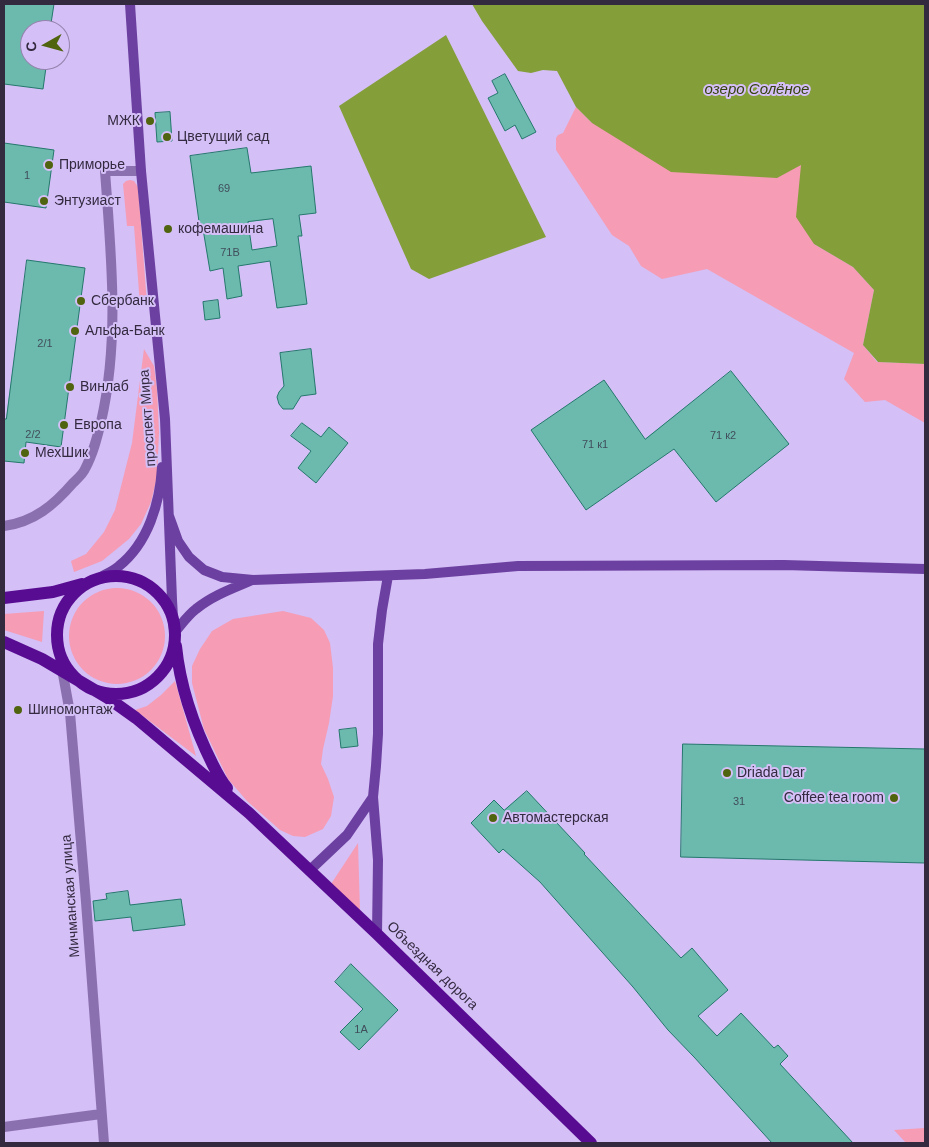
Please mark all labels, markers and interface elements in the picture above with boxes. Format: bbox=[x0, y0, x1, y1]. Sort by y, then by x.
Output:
north arrow bbox=[20, 20, 70, 70]
text: С bbox=[23, 41, 40, 53]
water label: озеро Солёное bbox=[705, 81, 809, 99]
place label: МЖК bbox=[107, 113, 140, 129]
marker: МЖК bbox=[144, 115, 156, 127]
place label: Цветущий сад bbox=[177, 129, 270, 145]
marker: Цветущий сад bbox=[161, 131, 173, 143]
place label: Приморье bbox=[59, 157, 125, 173]
marker: Приморье bbox=[43, 159, 55, 171]
house number: 1 bbox=[24, 169, 30, 183]
house number: 69 bbox=[218, 182, 230, 196]
place label: Энтузиаст bbox=[54, 193, 121, 209]
marker: Энтузиаст bbox=[38, 195, 50, 207]
place label: кофемашина bbox=[178, 221, 263, 237]
marker: кофемашина bbox=[162, 223, 174, 235]
house number: 71В bbox=[220, 246, 240, 260]
place label: Сбербанк bbox=[91, 293, 154, 309]
marker: Сбербанк bbox=[75, 295, 87, 307]
place label: Альфа-Банк bbox=[85, 323, 165, 339]
marker: Альфа-Банк bbox=[69, 325, 81, 337]
house number: 2/1 bbox=[37, 337, 53, 351]
street label: проспект Мира bbox=[136, 369, 160, 467]
place label: Винлаб bbox=[80, 379, 129, 395]
marker: Винлаб bbox=[64, 381, 76, 393]
place label: Европа bbox=[74, 417, 122, 433]
marker: Европа bbox=[58, 419, 70, 431]
house number: 2/2 bbox=[25, 428, 41, 442]
house number: 71 к2 bbox=[710, 429, 736, 443]
house number: 71 к1 bbox=[582, 438, 608, 452]
place label: МехШик bbox=[35, 445, 88, 461]
marker: МехШик bbox=[19, 447, 31, 459]
place label: Шиномонтаж bbox=[28, 702, 113, 718]
marker: Шиномонтаж bbox=[12, 704, 24, 716]
place label: Driada Dar bbox=[737, 765, 805, 781]
marker: Driada Dar bbox=[721, 767, 733, 779]
place label: Coffee tea room bbox=[784, 790, 884, 806]
marker: Coffee tea room bbox=[888, 792, 900, 804]
house number: 31 bbox=[733, 795, 745, 809]
place label: Автомастерская bbox=[503, 810, 609, 826]
marker: Автомастерская bbox=[487, 812, 499, 824]
street label: Мичманская улица bbox=[58, 834, 84, 958]
street label: Объездная дорога bbox=[383, 918, 481, 1014]
house number: 1А bbox=[354, 1023, 368, 1037]

